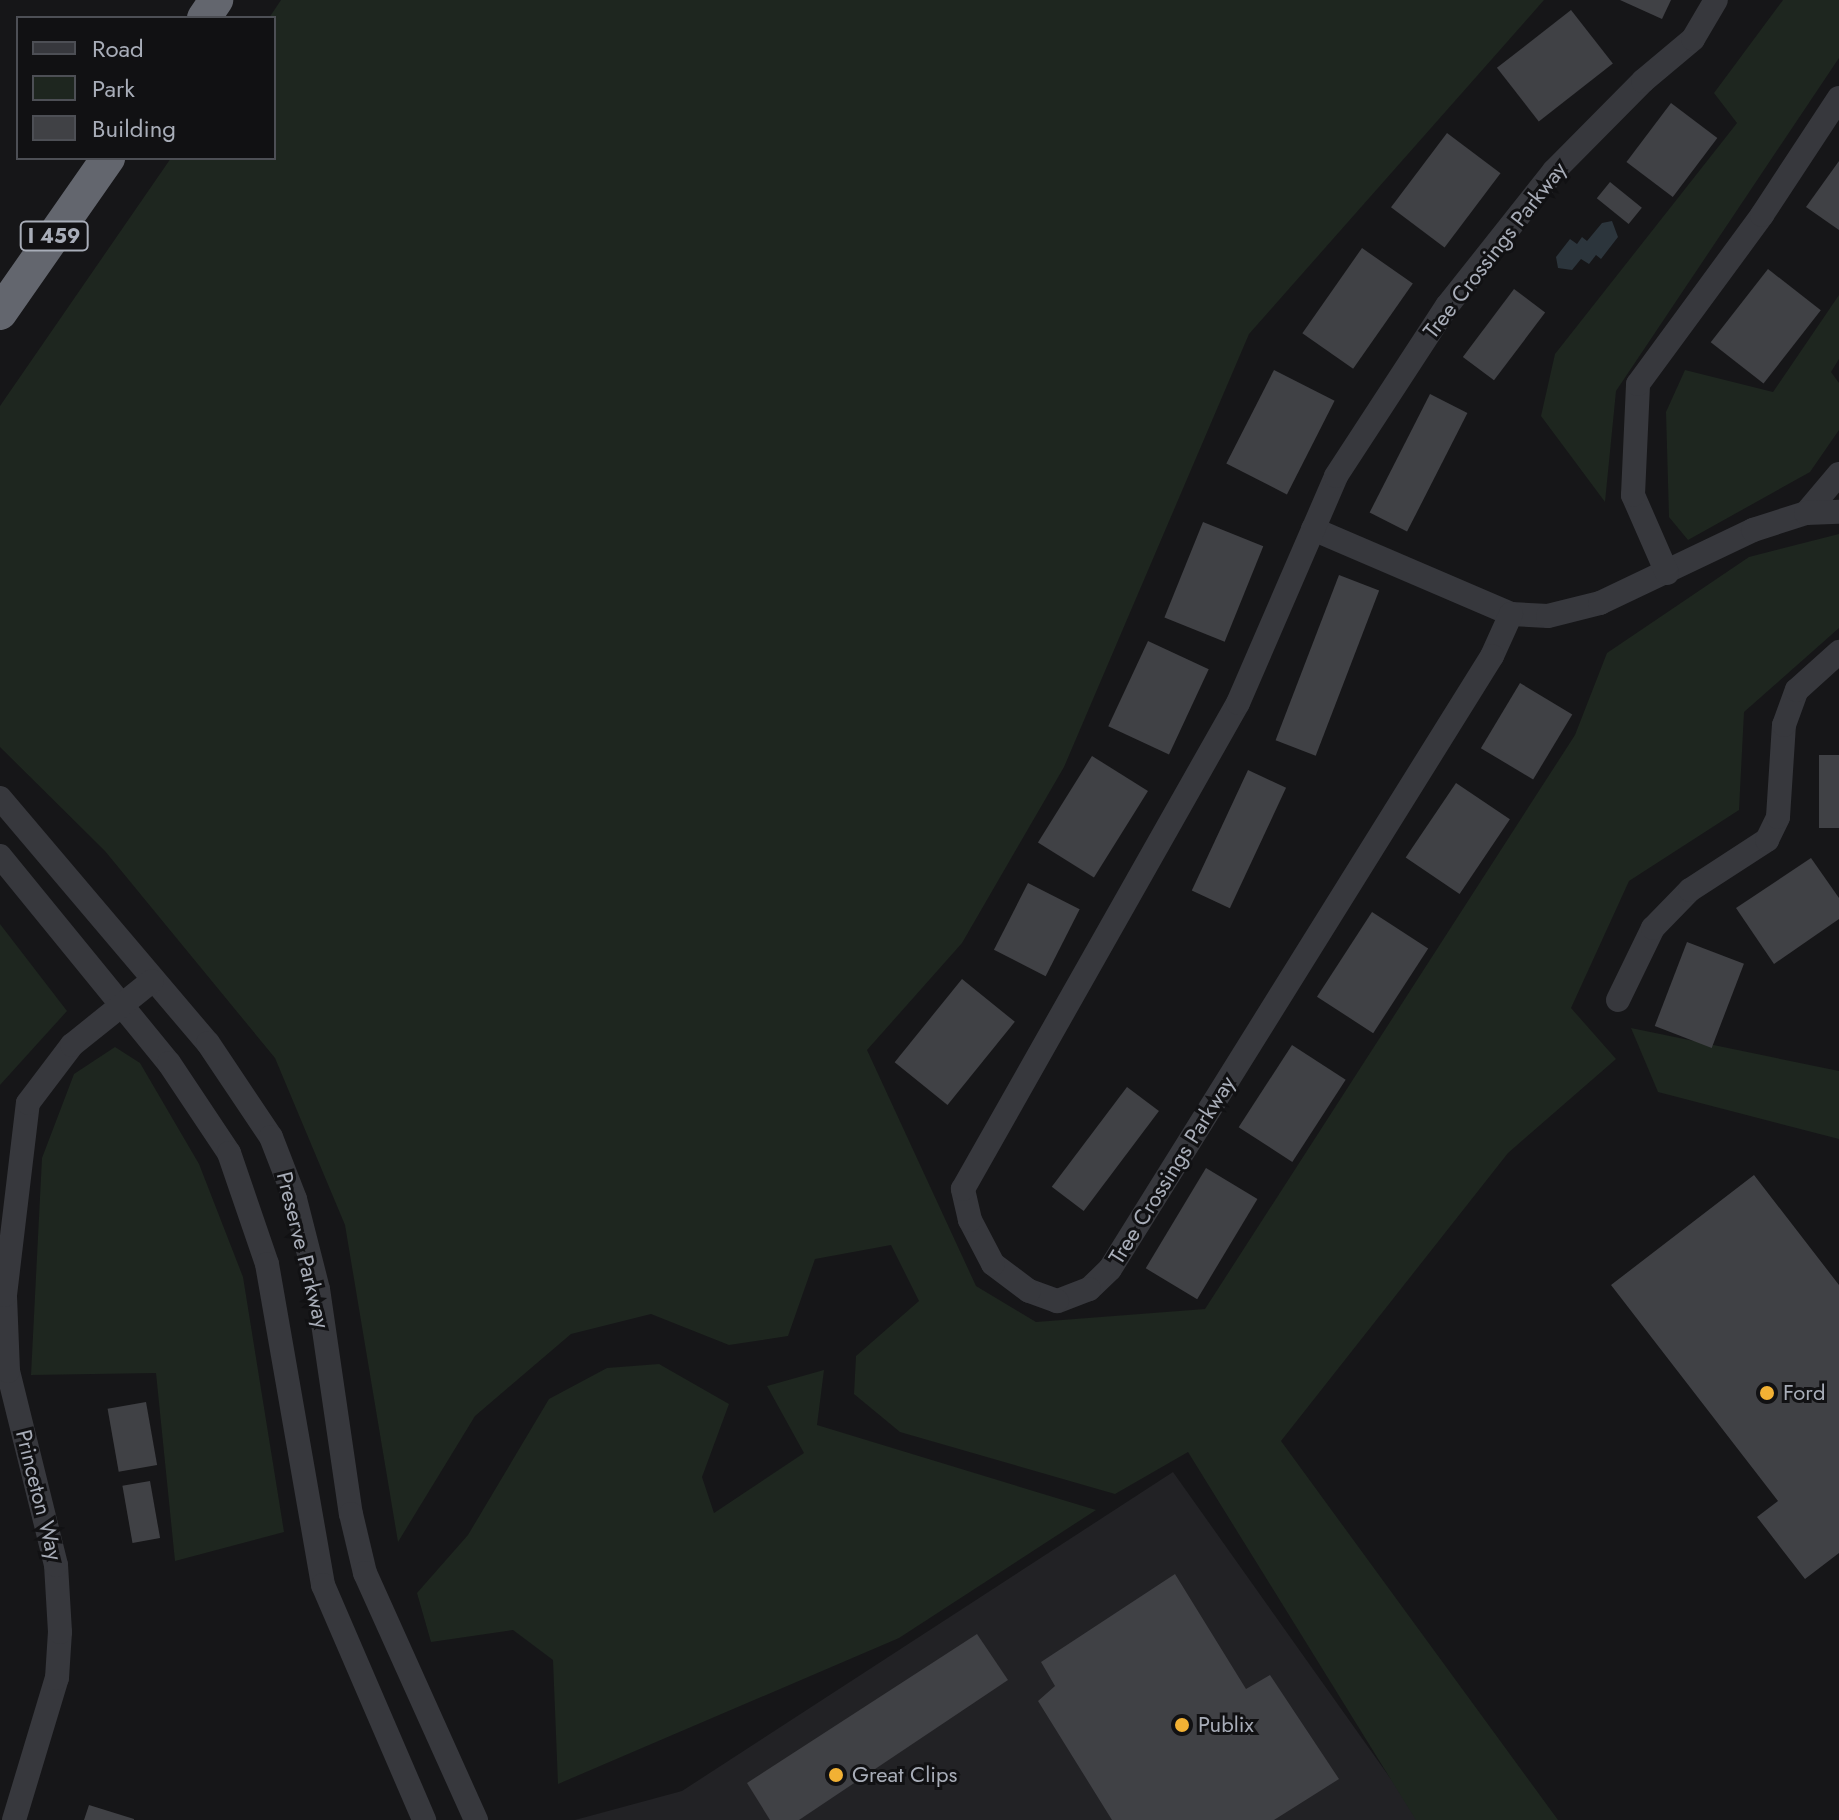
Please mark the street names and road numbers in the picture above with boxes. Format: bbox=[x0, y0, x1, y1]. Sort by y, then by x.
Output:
street label: Tree Crossings Parkway bbox=[1418, 156, 1572, 344]
road number: I 459 bbox=[18, 220, 90, 252]
street label: Tree Crossings Parkway bbox=[1103, 1071, 1241, 1269]
street label: Preserve Parkway bbox=[271, 1169, 335, 1331]
street label: Princeton Way bbox=[10, 1427, 68, 1563]

